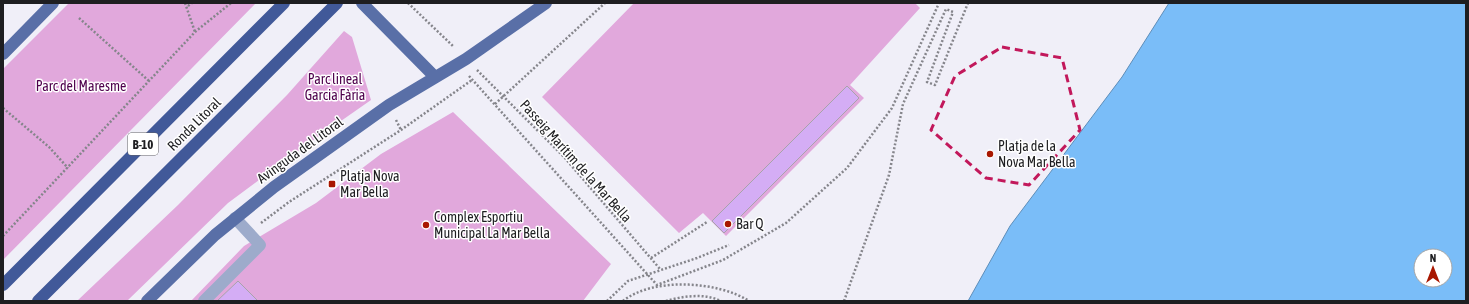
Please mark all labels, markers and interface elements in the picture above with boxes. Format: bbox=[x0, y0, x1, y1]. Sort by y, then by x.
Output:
park label: Parc lineal Garcia Fària bbox=[305, 71, 365, 103]
park label: Parc del Maresme bbox=[36, 78, 126, 94]
street label: Ronda Litoral bbox=[164, 94, 224, 154]
street label: Passeig Marítim de la Mar Bella bbox=[517, 97, 635, 225]
street label: Avinguda del Litoral bbox=[254, 113, 346, 187]
road number: B-10 bbox=[128, 133, 158, 155]
place label: Platja de la Nova Mar Bella bbox=[998, 138, 1076, 170]
marker: Platja de la Nova Mar Bella bbox=[985, 149, 995, 159]
place label: Platja Nova Mar Bella bbox=[340, 168, 400, 200]
marker: Platja Nova Mar Bella bbox=[327, 179, 337, 189]
place label: Complex Esportiu Municipal La Mar Bella bbox=[434, 209, 550, 241]
place label: Bar Q bbox=[736, 216, 764, 232]
marker: Bar Q bbox=[723, 219, 733, 229]
marker: Complex Esportiu Municipal La Mar Bella bbox=[421, 220, 431, 230]
north arrow bbox=[1413, 248, 1453, 288]
text: N bbox=[1430, 252, 1436, 264]

